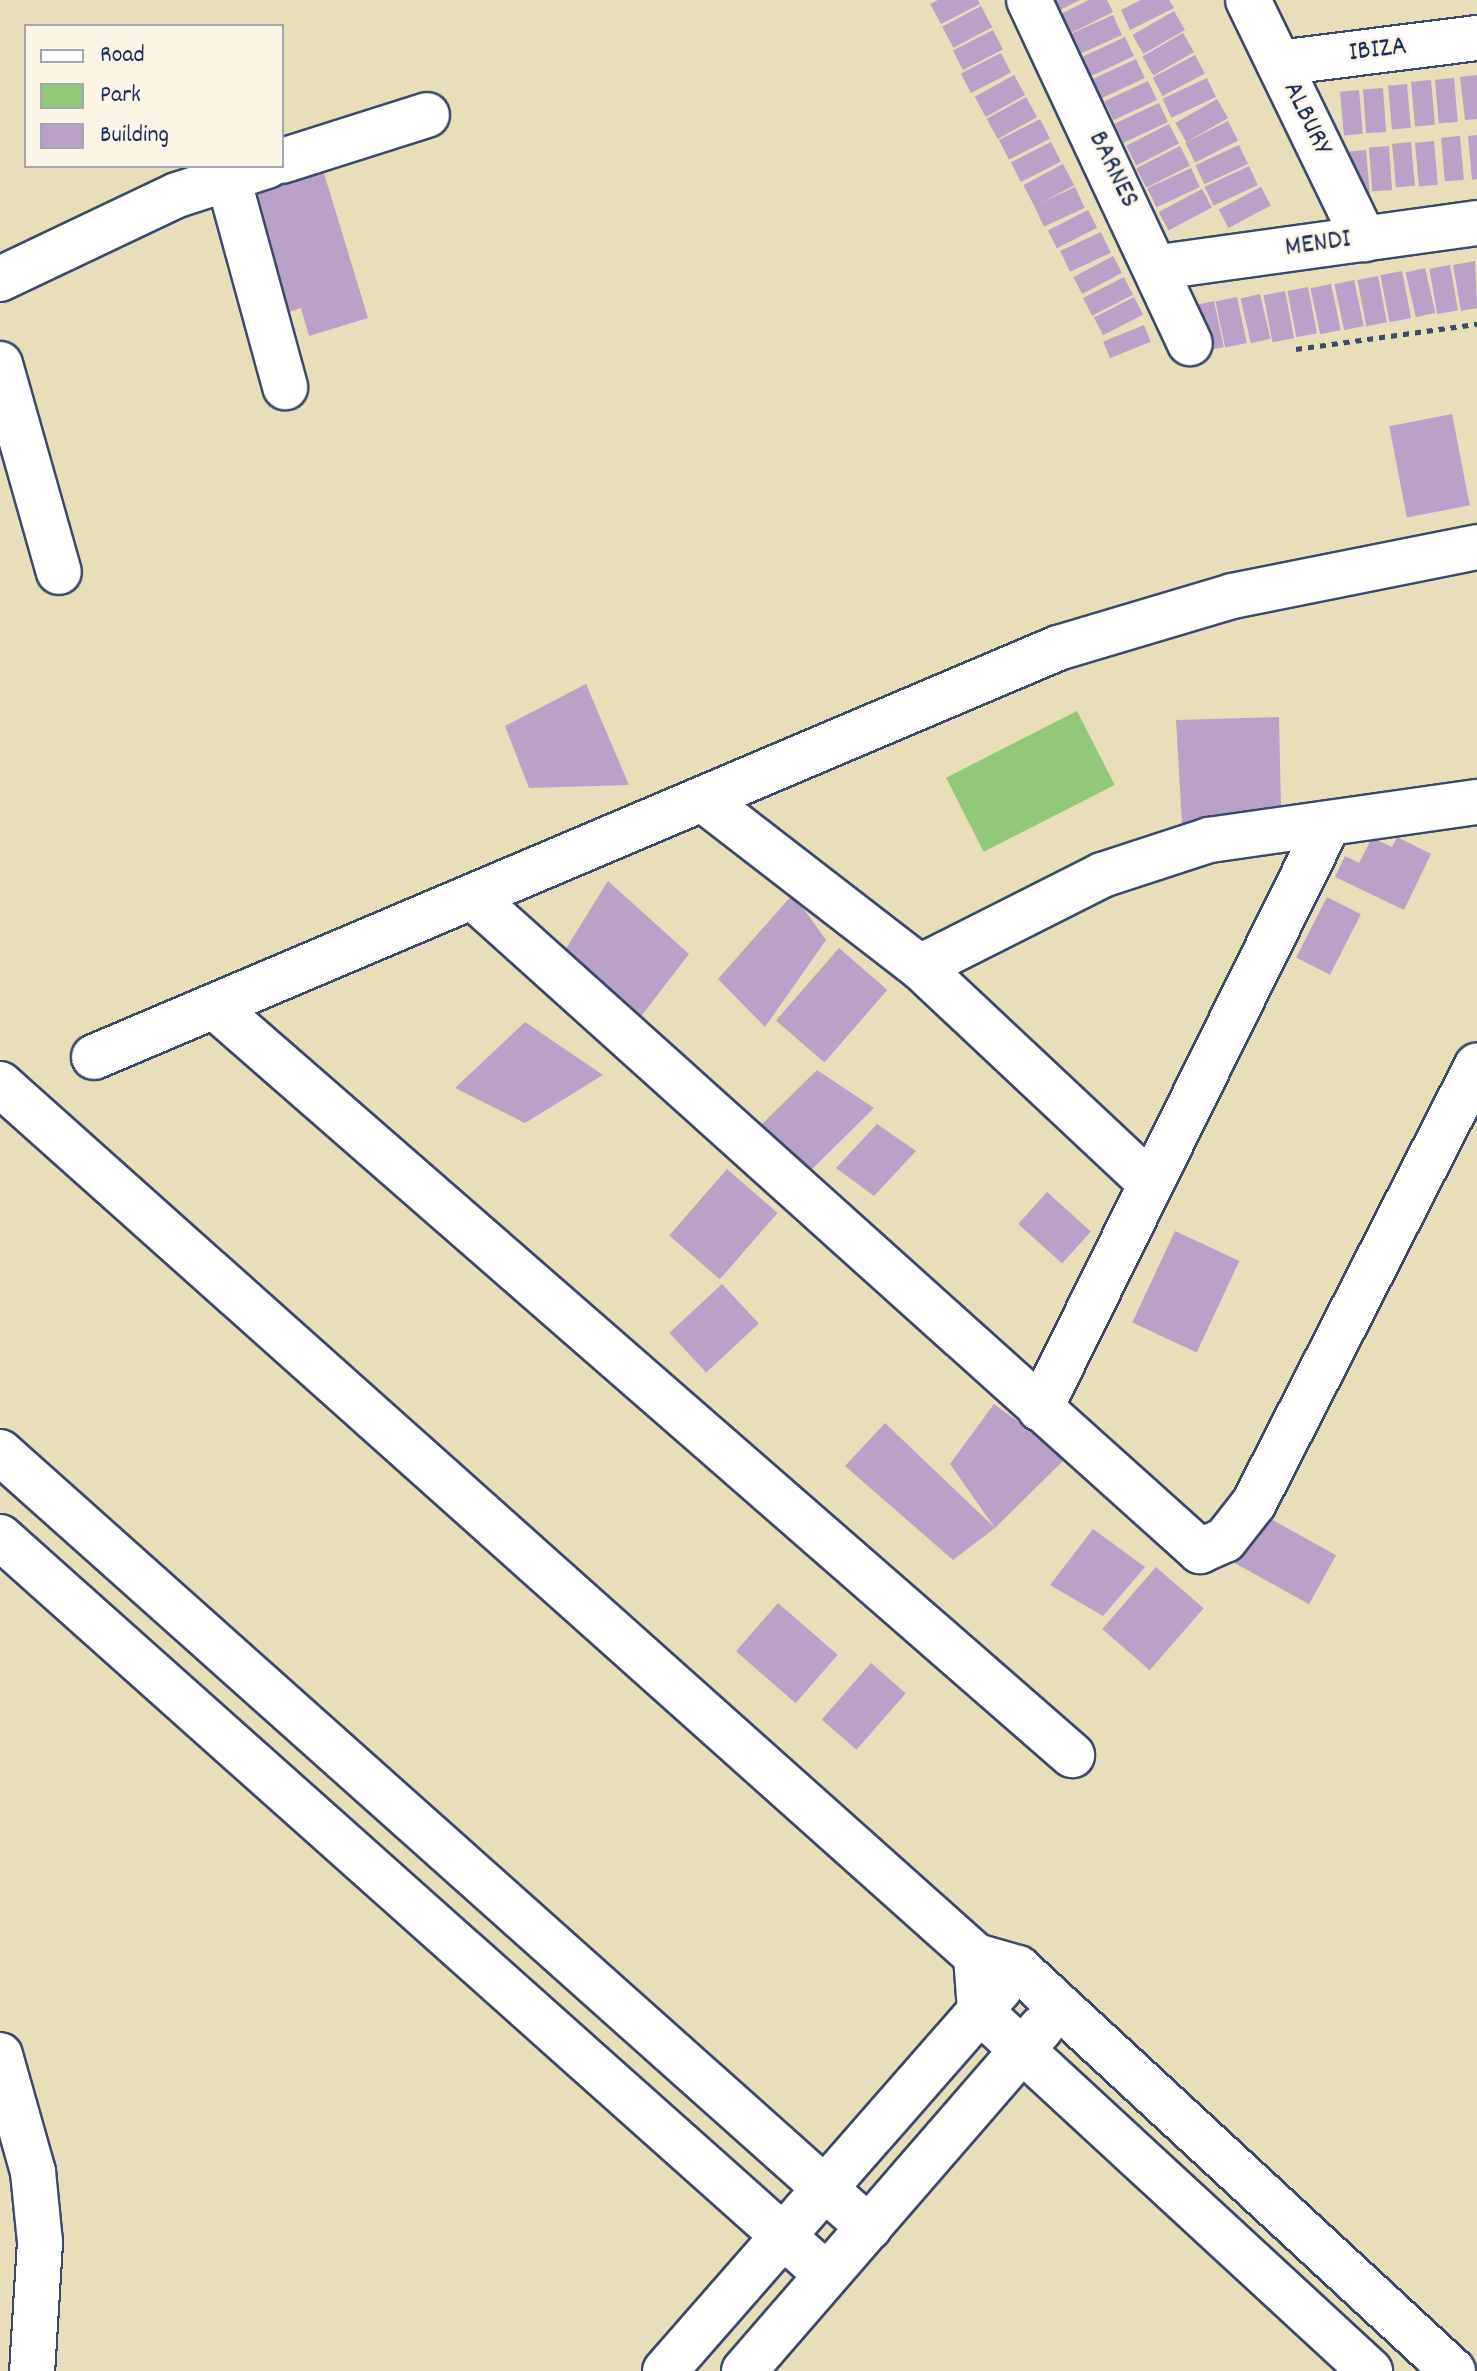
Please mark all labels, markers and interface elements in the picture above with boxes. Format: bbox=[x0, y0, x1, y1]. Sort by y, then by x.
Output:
legend bbox=[24, 24, 284, 168]
street label: IBIZA bbox=[1347, 31, 1409, 71]
text: Road bbox=[100, 39, 145, 73]
street label: ALBURY bbox=[1274, 77, 1338, 161]
text: Park bbox=[100, 79, 141, 113]
text: Building bbox=[100, 119, 169, 153]
street label: BARNES bbox=[1079, 126, 1145, 214]
street label: MENDI bbox=[1283, 224, 1353, 266]

